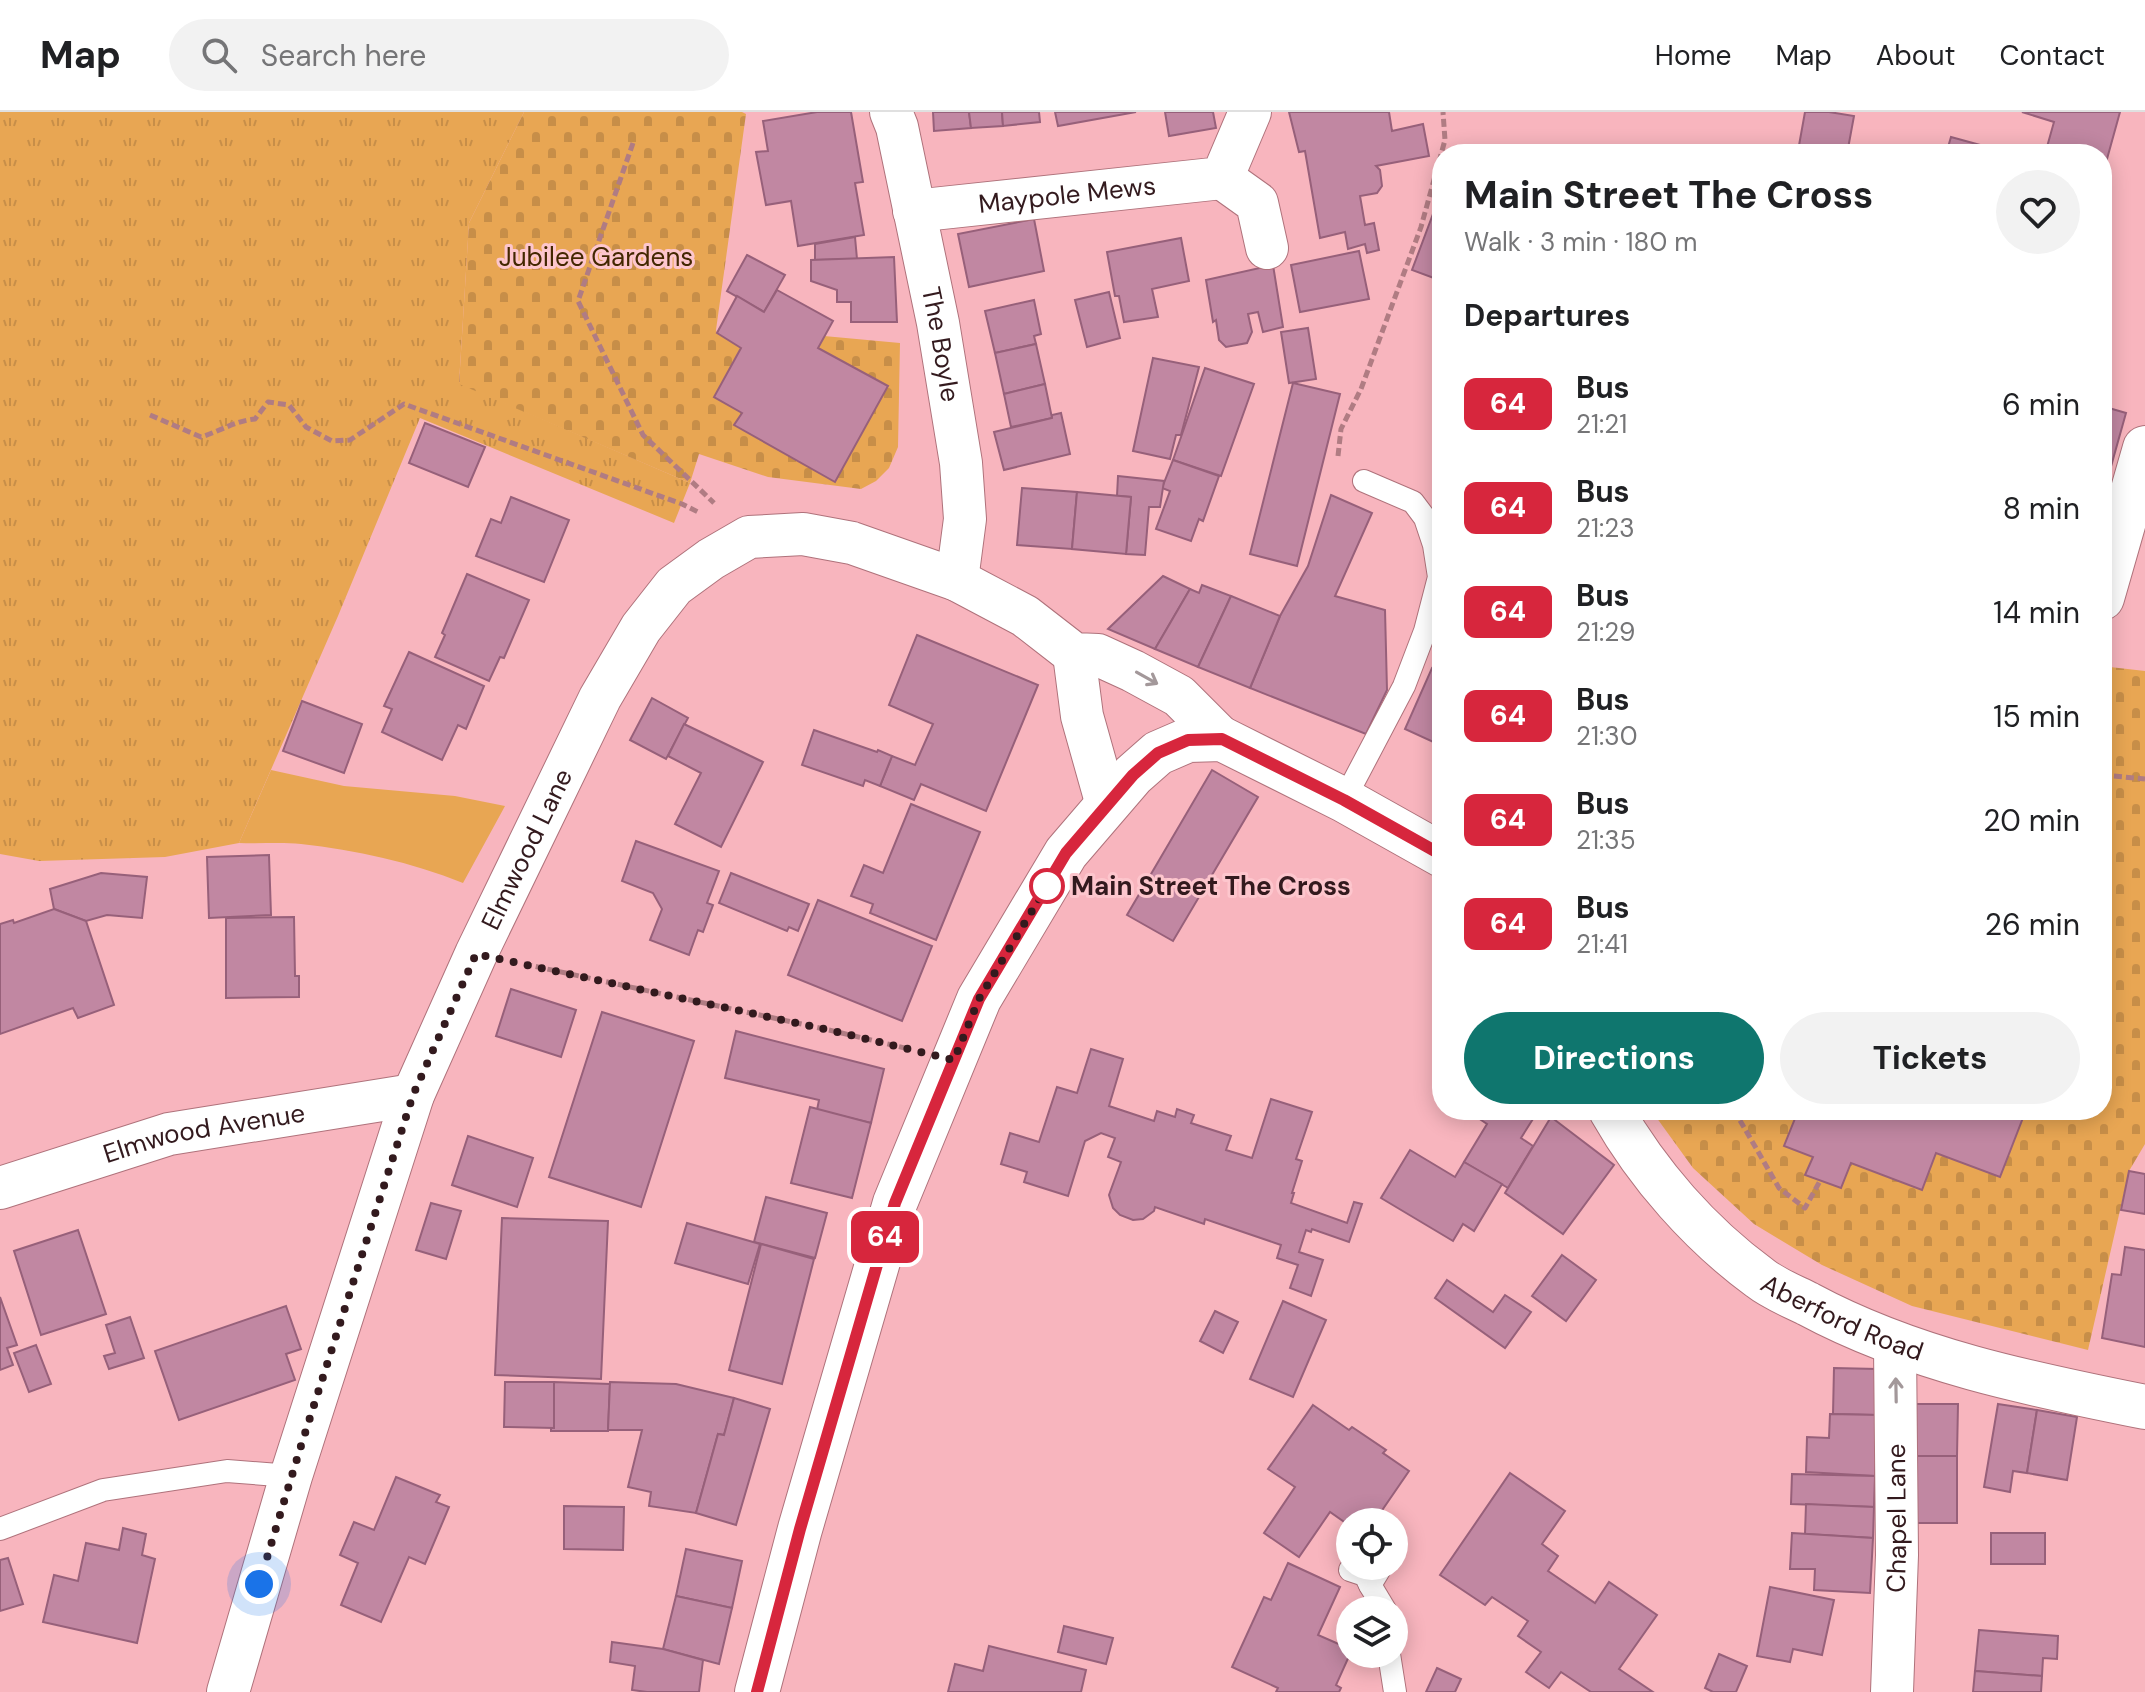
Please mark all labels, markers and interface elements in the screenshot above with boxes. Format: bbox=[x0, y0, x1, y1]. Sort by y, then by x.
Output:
search box bbox=[169, 19, 729, 91]
text: Map bbox=[40, 30, 121, 80]
icon: search bbox=[197, 33, 241, 77]
text: Search here bbox=[261, 36, 426, 75]
text: Home bbox=[1655, 37, 1731, 74]
text: Map bbox=[1775, 37, 1832, 74]
text: About bbox=[1876, 37, 1955, 74]
text: Contact bbox=[1999, 37, 2105, 74]
street label: Maypole Mews bbox=[977, 168, 1158, 221]
text: Main Street The Cross bbox=[1464, 170, 1873, 220]
button: heart bbox=[1996, 170, 2080, 254]
text: Walk · 3 min · 180 m bbox=[1464, 225, 1697, 259]
park label: Jubilee Gardens bbox=[499, 240, 693, 274]
street label: The Boyle bbox=[914, 284, 968, 404]
text: Departures bbox=[1464, 296, 1630, 335]
text: Bus bbox=[1576, 368, 1630, 407]
text: 64 bbox=[1490, 385, 1526, 422]
text: 6 min bbox=[2002, 385, 2080, 424]
text: 21:21 bbox=[1576, 407, 1627, 441]
text: Bus bbox=[1576, 472, 1630, 511]
text: 64 bbox=[1490, 489, 1526, 526]
text: 8 min bbox=[2003, 489, 2080, 528]
text: 21:23 bbox=[1576, 511, 1635, 545]
text: Bus bbox=[1576, 576, 1630, 615]
text: 64 bbox=[1490, 593, 1526, 630]
text: 14 min bbox=[1993, 593, 2080, 632]
text: 21:29 bbox=[1576, 615, 1635, 649]
one-way arrow bbox=[1134, 671, 1158, 686]
text: Bus bbox=[1576, 680, 1630, 719]
text: 64 bbox=[1490, 697, 1526, 734]
text: 15 min bbox=[1993, 697, 2080, 736]
text: 21:30 bbox=[1576, 719, 1638, 753]
street label: Elmwood Lane bbox=[473, 763, 580, 935]
text: Bus bbox=[1576, 784, 1630, 823]
text: 64 bbox=[1490, 801, 1526, 838]
text: 20 min bbox=[1983, 801, 2080, 840]
text: 21:35 bbox=[1576, 823, 1636, 857]
marker: Main Street The Cross bbox=[1030, 869, 1064, 903]
place label: Main Street The Cross bbox=[1071, 869, 1351, 903]
text: Bus bbox=[1576, 888, 1630, 927]
text: 64 bbox=[1490, 905, 1526, 942]
text: 26 min bbox=[1985, 905, 2080, 944]
text: 21:41 bbox=[1576, 927, 1628, 961]
button: Directions bbox=[1464, 1012, 1764, 1104]
button: Tickets bbox=[1780, 1012, 2080, 1104]
street label: Elmwood Avenue bbox=[99, 1096, 307, 1171]
line badge: 64 bbox=[849, 1211, 921, 1263]
text: 64 bbox=[867, 1218, 903, 1255]
street label: Aberford Road bbox=[1755, 1266, 1928, 1369]
one-way arrow bbox=[1888, 1377, 1904, 1404]
street label: Chapel Lane bbox=[1879, 1443, 1914, 1593]
map controls bbox=[1336, 1508, 1408, 1668]
button: locate bbox=[1336, 1508, 1408, 1580]
your location bbox=[239, 1564, 279, 1604]
button: layers bbox=[1336, 1596, 1408, 1668]

